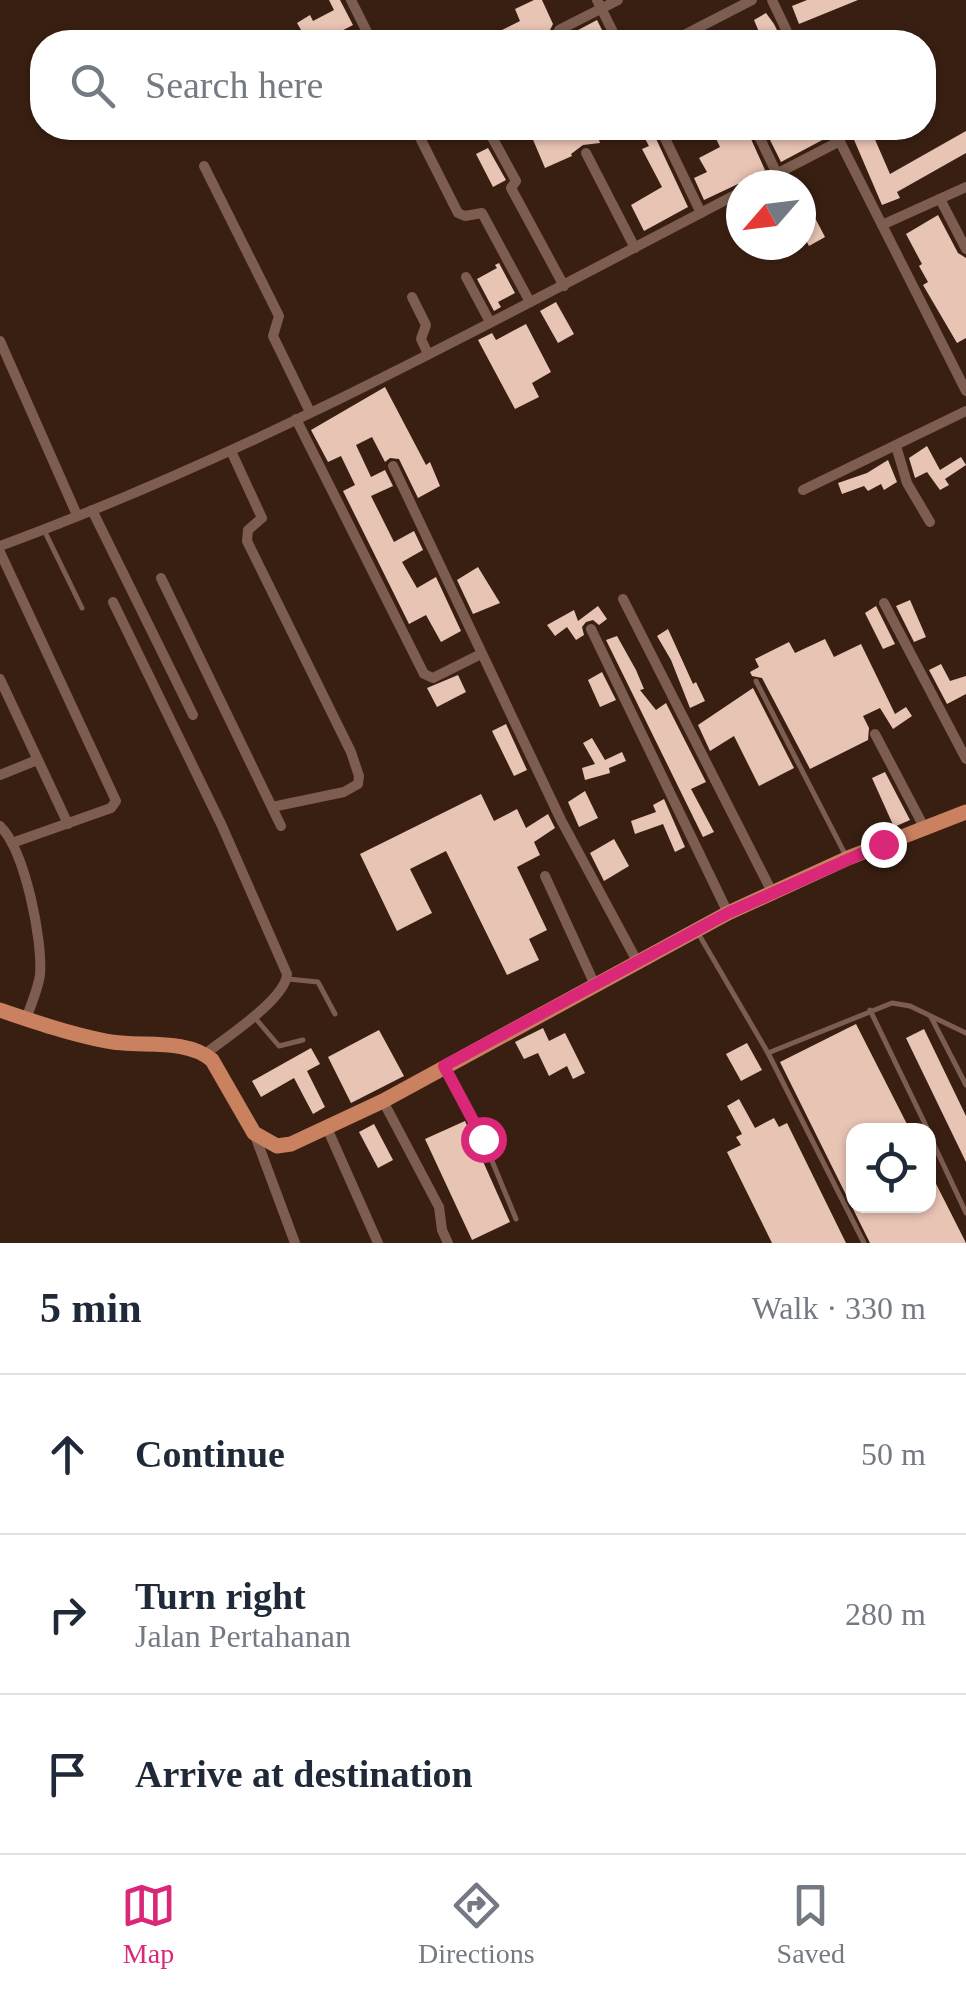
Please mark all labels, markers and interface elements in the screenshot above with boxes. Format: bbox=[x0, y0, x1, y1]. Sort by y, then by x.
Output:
search box bbox=[30, 30, 936, 140]
icon: search bbox=[65, 58, 120, 113]
text: Search here bbox=[145, 64, 323, 106]
north arrow bbox=[726, 170, 816, 260]
route end bbox=[861, 822, 907, 868]
route start bbox=[461, 1117, 507, 1163]
map controls bbox=[846, 1123, 936, 1213]
button: locate bbox=[846, 1123, 936, 1213]
text: 5 min bbox=[40, 1285, 142, 1331]
text: Walk · 330 m bbox=[752, 1290, 926, 1326]
icon: ahead bbox=[40, 1427, 95, 1482]
text: Continue bbox=[135, 1433, 285, 1475]
text: 50 m bbox=[861, 1436, 926, 1472]
text: Turn right bbox=[135, 1575, 306, 1617]
icon: right bbox=[40, 1587, 95, 1642]
text: 280 m bbox=[845, 1596, 926, 1632]
text: Jalan Pertahanan bbox=[135, 1618, 351, 1654]
icon: arrive bbox=[40, 1747, 95, 1802]
text: Arrive at destination bbox=[135, 1753, 473, 1795]
tab: Map bbox=[121, 1878, 176, 1970]
tab: Directions bbox=[418, 1878, 535, 1970]
tab: Saved bbox=[777, 1878, 845, 1970]

